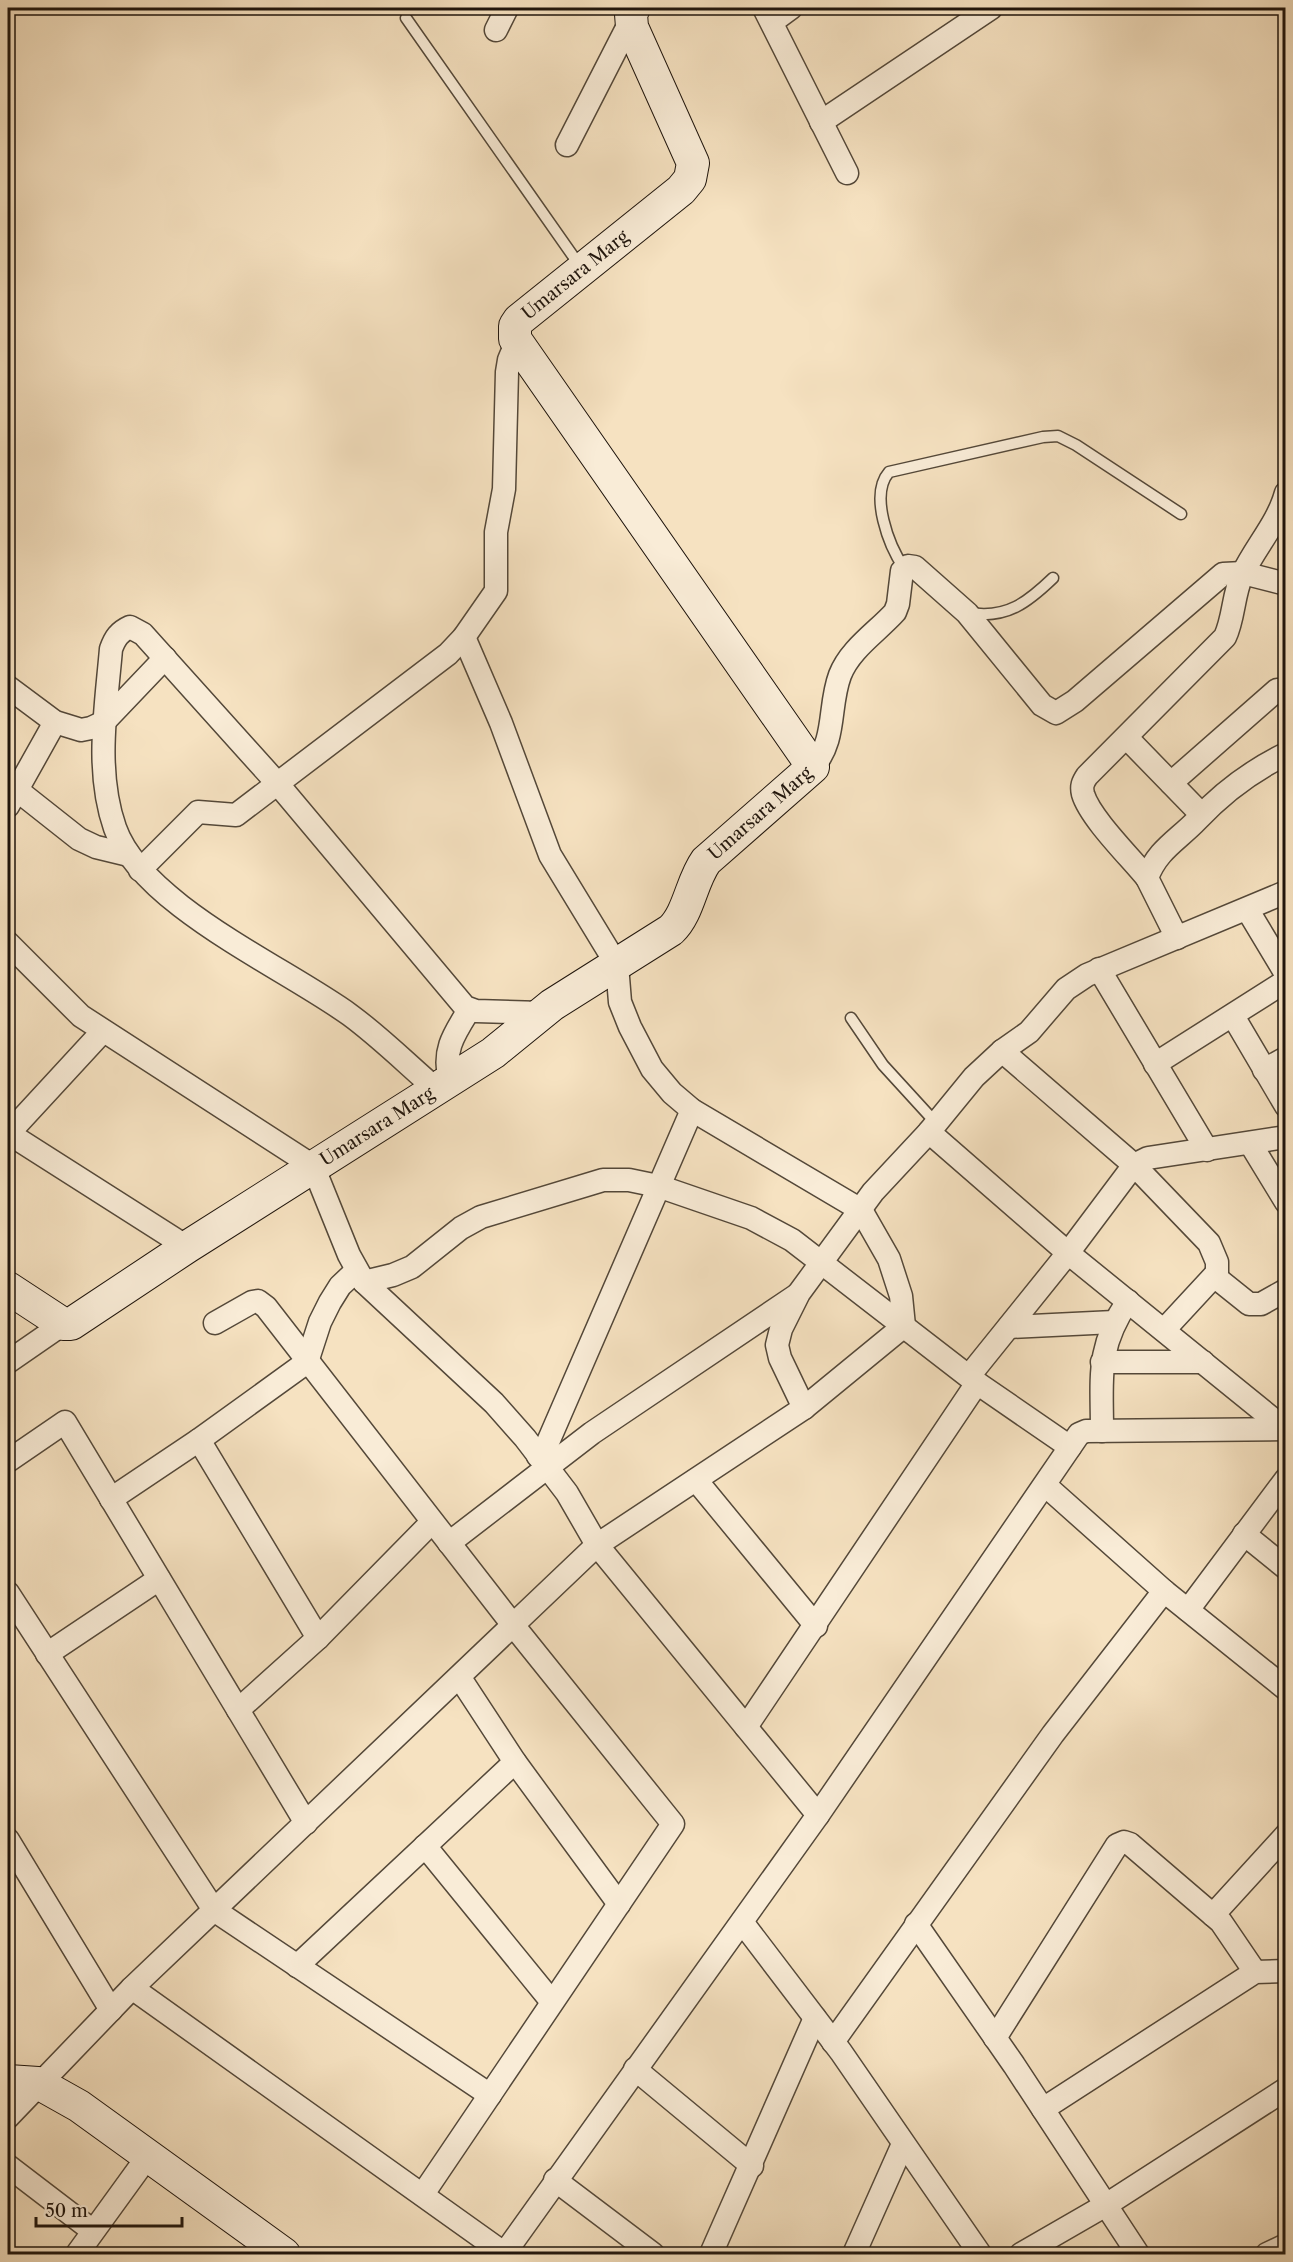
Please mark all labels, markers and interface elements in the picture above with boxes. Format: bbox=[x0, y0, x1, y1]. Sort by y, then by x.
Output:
street label: Umarsara Marg bbox=[517, 225, 633, 324]
street label: Umarsara Marg bbox=[704, 762, 817, 865]
street label: Umarsara Marg bbox=[316, 1082, 439, 1171]
scale bar bbox=[36, 2190, 182, 2228]
text: 50 m bbox=[45, 2200, 88, 2222]

